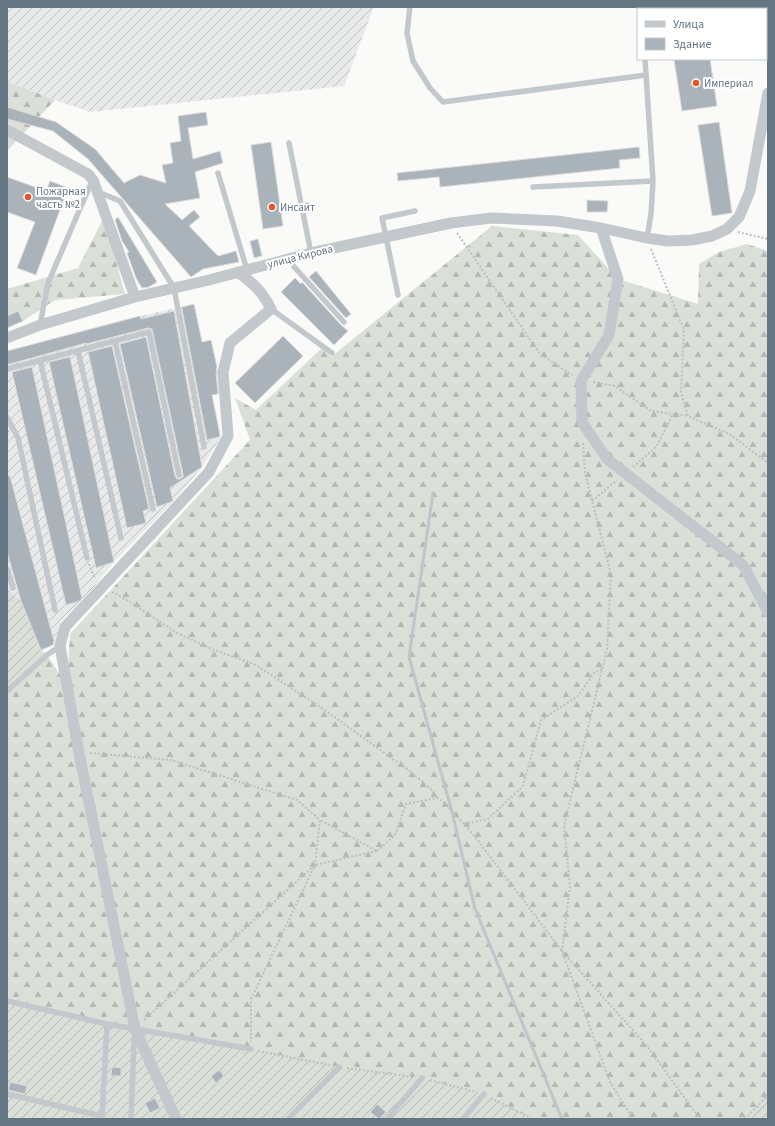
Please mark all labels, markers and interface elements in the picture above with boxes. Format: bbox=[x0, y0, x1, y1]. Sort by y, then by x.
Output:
legend bbox=[637, 8, 767, 60]
text: Улица bbox=[673, 16, 704, 33]
text: Здание bbox=[673, 36, 712, 53]
place label: Империал bbox=[704, 76, 753, 91]
marker: Империал bbox=[691, 78, 701, 88]
place label: Пожарная часть №2 bbox=[36, 184, 86, 212]
marker: Пожарная часть №2 bbox=[23, 192, 33, 202]
place label: Инсайт bbox=[280, 200, 315, 215]
marker: Инсайт bbox=[267, 202, 277, 212]
street label: улица Кирова bbox=[266, 241, 334, 272]

